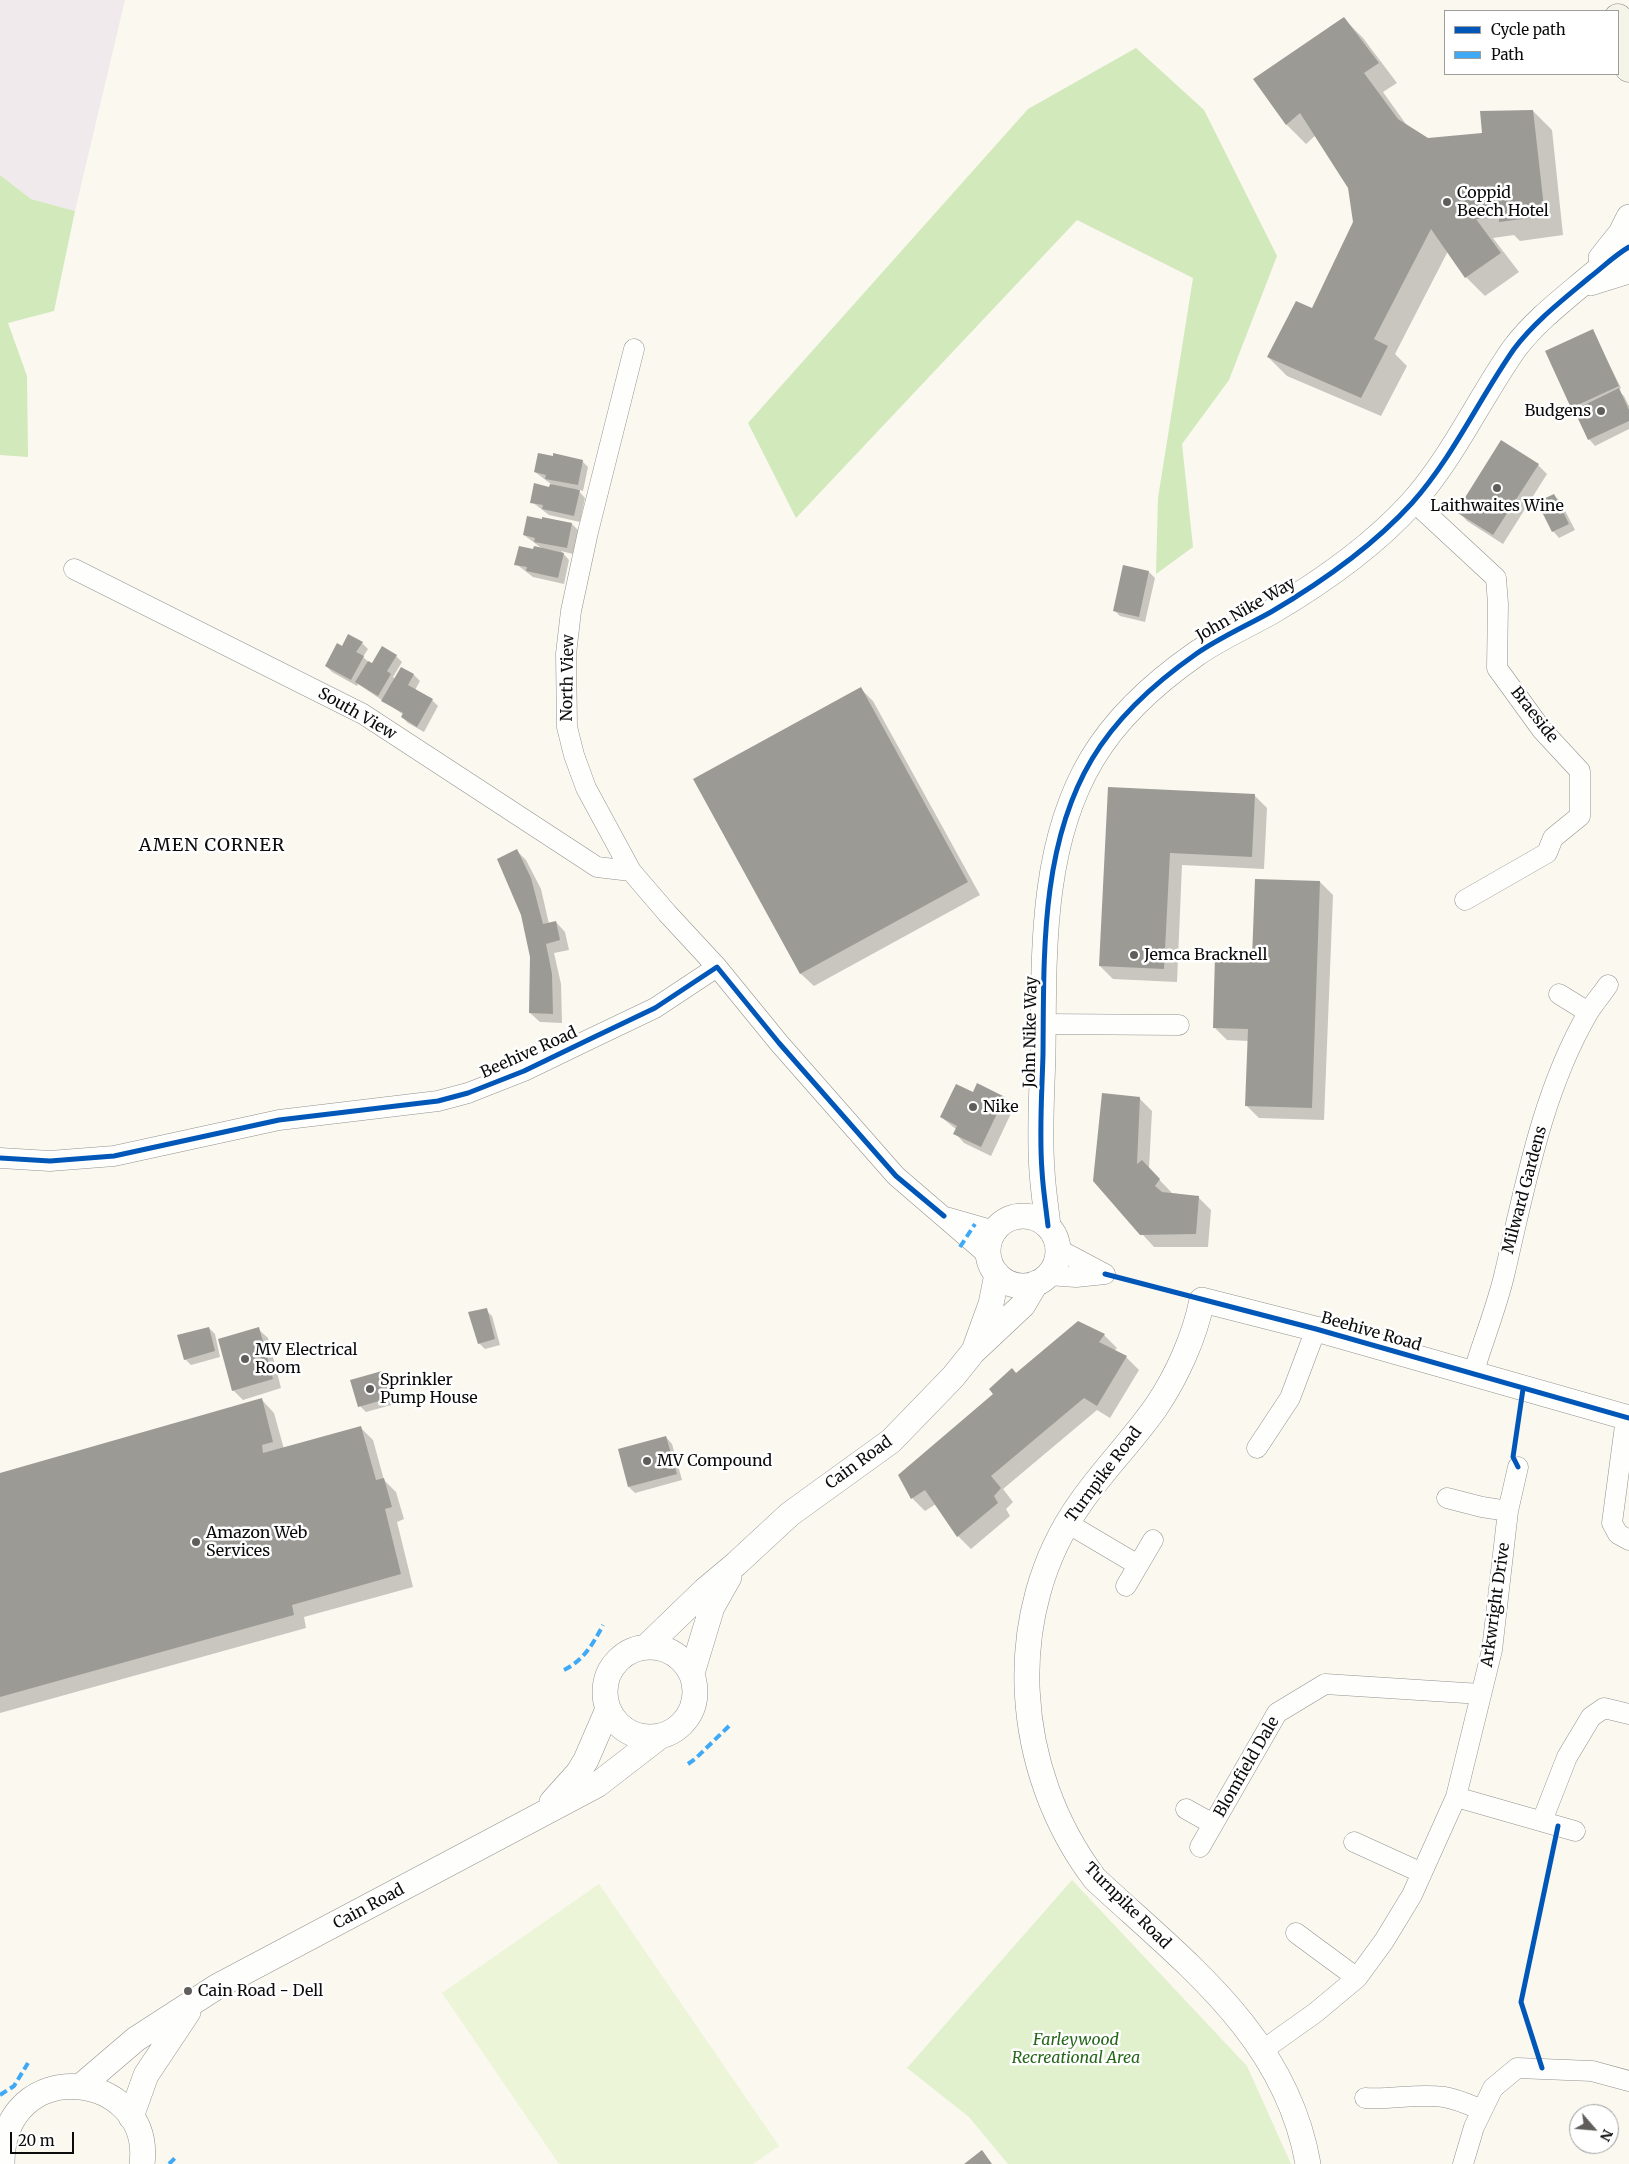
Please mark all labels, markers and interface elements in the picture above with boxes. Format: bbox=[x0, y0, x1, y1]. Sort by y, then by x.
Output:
legend bbox=[1444, 10, 1619, 75]
text: Cycle path bbox=[1491, 20, 1566, 39]
text: Path bbox=[1491, 45, 1524, 64]
place label: Coppid Beech Hotel bbox=[1457, 183, 1549, 221]
marker: Coppid Beech Hotel bbox=[1441, 196, 1453, 208]
place label: Budgens bbox=[1524, 401, 1591, 421]
marker: Budgens bbox=[1595, 405, 1607, 417]
marker: Laithwaites Wine bbox=[1491, 482, 1503, 494]
place label: Laithwaites Wine bbox=[1430, 496, 1564, 516]
street label: John Nike Way bbox=[1193, 574, 1299, 646]
street label: North View bbox=[558, 634, 578, 722]
street label: Braeside bbox=[1506, 683, 1562, 747]
street label: South View bbox=[314, 684, 400, 744]
district label: AMEN CORNER bbox=[137, 835, 287, 857]
place label: Jemca Bracknell bbox=[1144, 945, 1267, 965]
marker: Jemca Bracknell bbox=[1128, 949, 1140, 961]
street label: John Nike Way bbox=[1020, 976, 1042, 1088]
street label: Beehive Road bbox=[478, 1023, 580, 1083]
place label: Nike bbox=[983, 1097, 1018, 1117]
marker: Nike bbox=[967, 1101, 979, 1113]
street label: Milward Gardens bbox=[1499, 1124, 1551, 1256]
street label: Beehive Road bbox=[1319, 1309, 1423, 1355]
place label: MV Electrical Room bbox=[255, 1340, 358, 1378]
marker: MV Electrical Room bbox=[239, 1353, 251, 1365]
place label: Sprinkler Pump House bbox=[380, 1370, 478, 1408]
marker: Sprinkler Pump House bbox=[364, 1383, 376, 1395]
street label: Turnpike Road bbox=[1062, 1424, 1146, 1526]
street label: Cain Road bbox=[822, 1432, 896, 1494]
place label: MV Compound bbox=[657, 1451, 772, 1471]
marker: MV Compound bbox=[641, 1455, 653, 1467]
place label: Amazon Web Services bbox=[206, 1523, 307, 1561]
marker: Amazon Web Services bbox=[190, 1536, 202, 1548]
street label: Arkwright Drive bbox=[1478, 1541, 1514, 1669]
street label: Blomfield Dale bbox=[1210, 1713, 1284, 1821]
street label: Turnpike Road bbox=[1080, 1859, 1174, 1953]
street label: Cain Road bbox=[330, 1880, 408, 1934]
place label: Cain Road - Dell bbox=[198, 1981, 323, 2001]
marker: Cain Road - Dell bbox=[182, 1985, 194, 1997]
park label: Farleywood Recreational Area bbox=[1012, 2030, 1140, 2068]
north arrow bbox=[1569, 2104, 1619, 2154]
scale bar bbox=[12, 2122, 76, 2154]
text: N bbox=[1596, 2126, 1617, 2144]
text: 20 m bbox=[18, 2131, 55, 2150]

